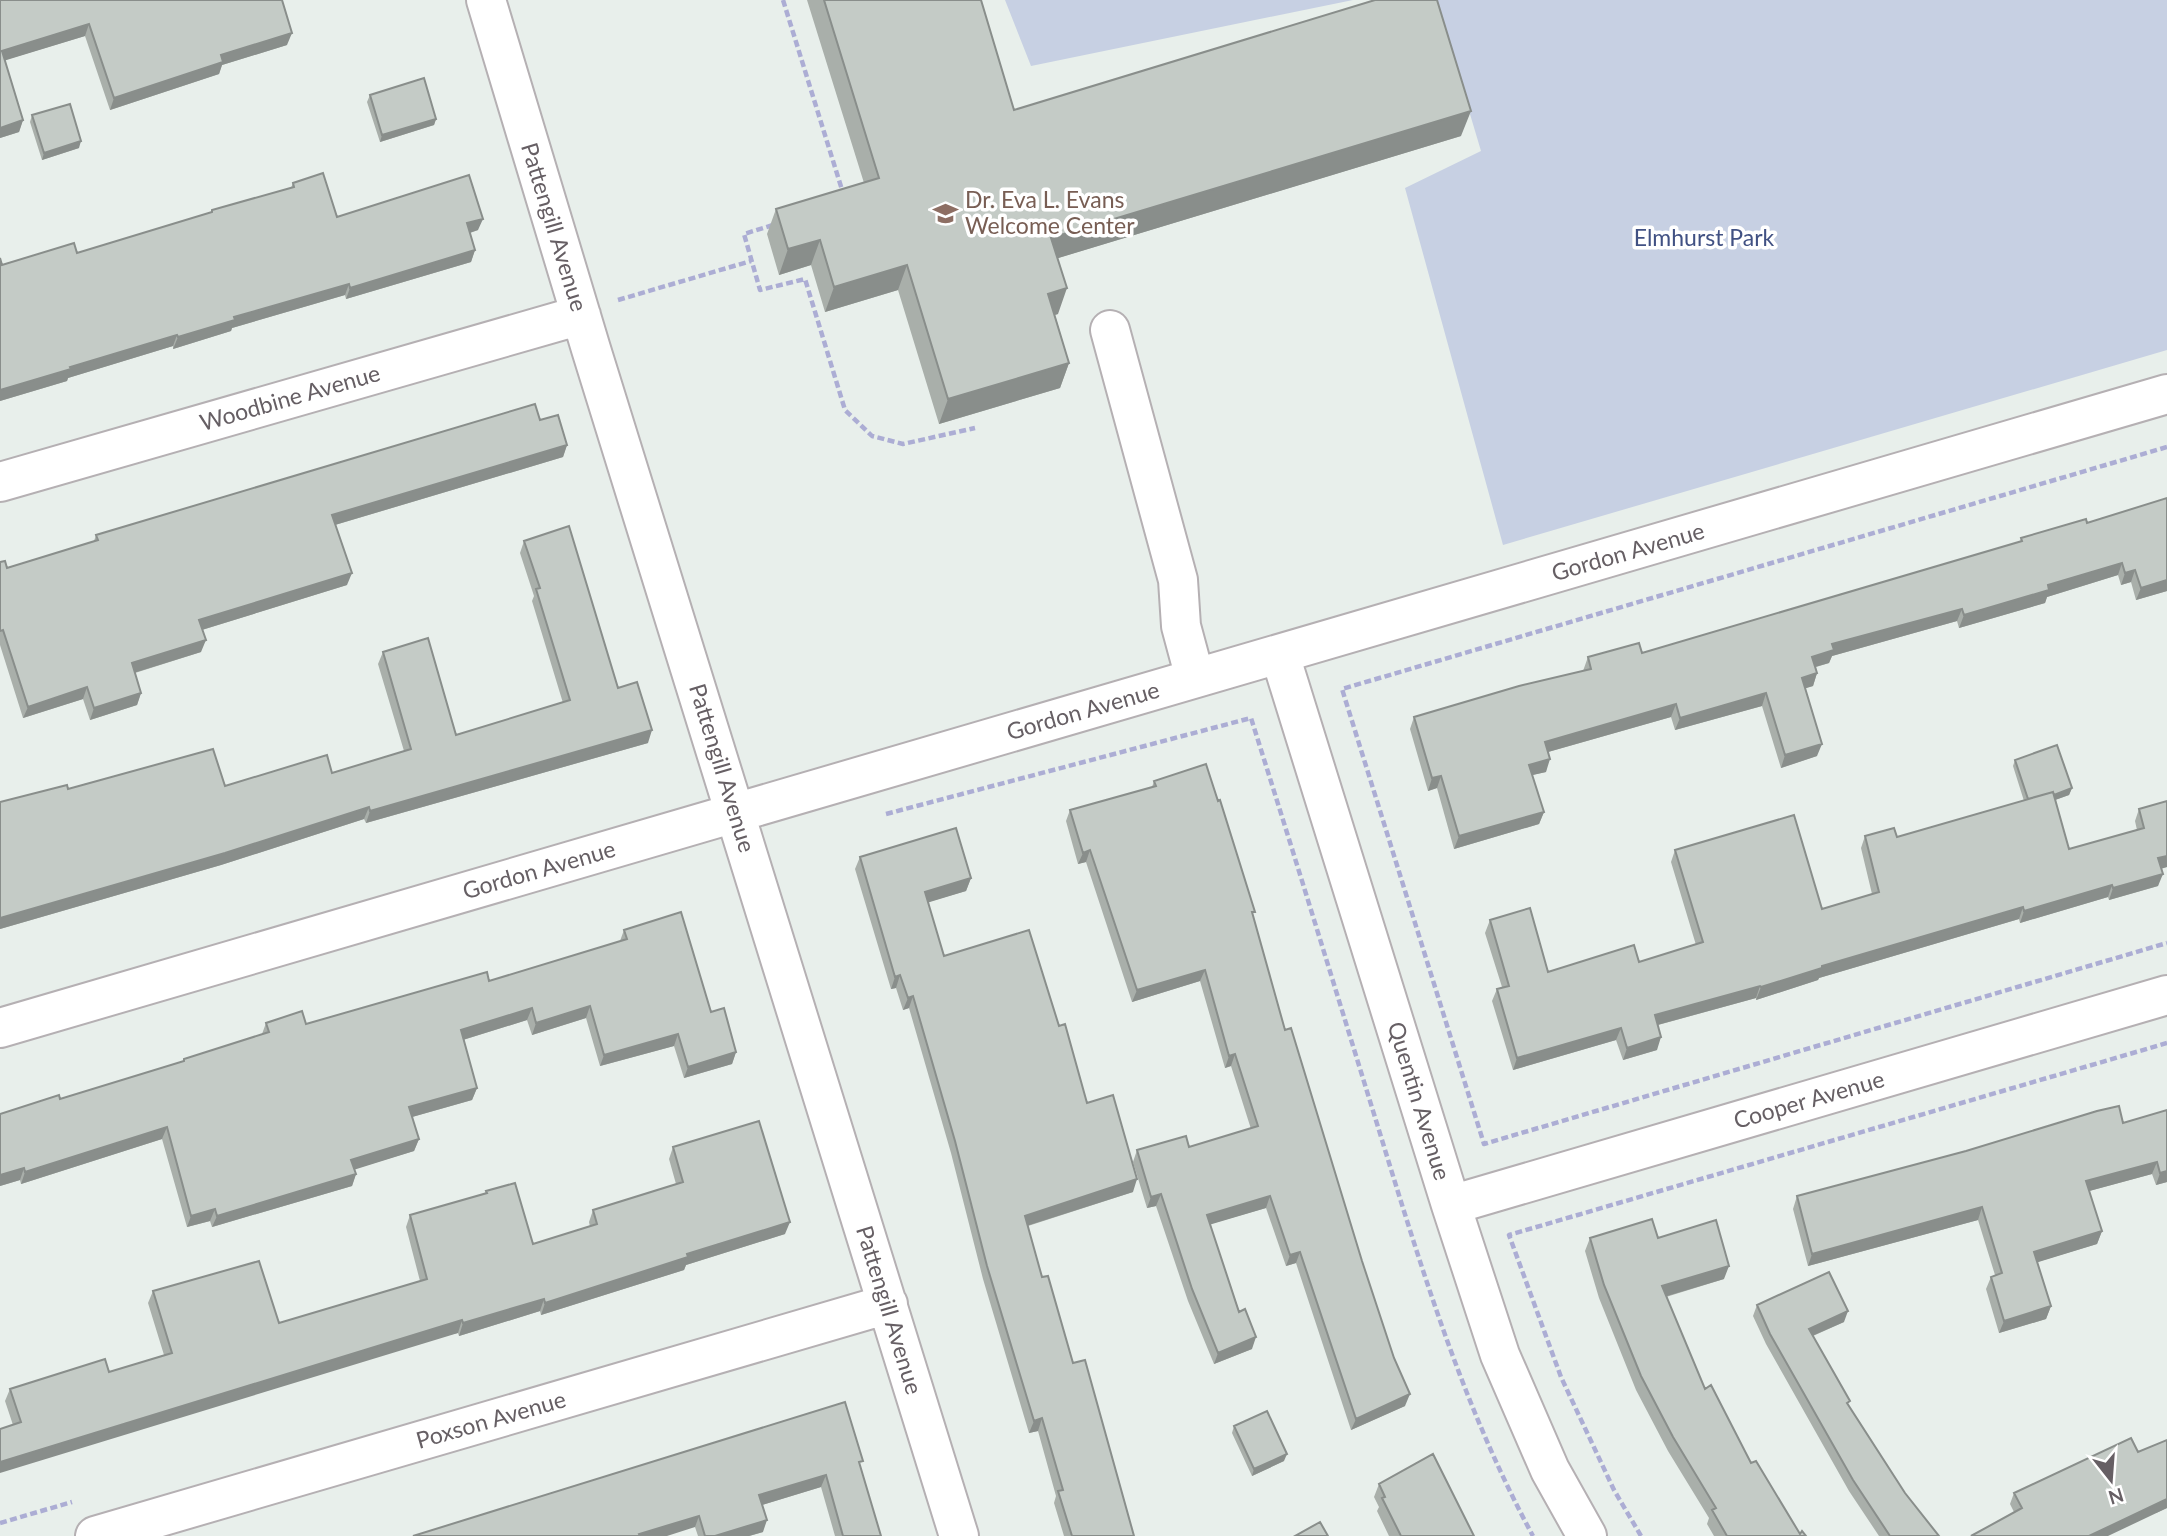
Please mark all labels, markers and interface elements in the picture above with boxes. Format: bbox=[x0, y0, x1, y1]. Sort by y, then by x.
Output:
street label: Pattengill Avenue bbox=[516, 139, 594, 314]
place label: Dr. Eva L. Evans Welcome Center bbox=[965, 185, 1135, 239]
school or university icon: Dr. Eva L. Evans Welcome Center bbox=[931, 199, 959, 227]
park label: Elmhurst Park bbox=[1634, 223, 1775, 251]
street label: Woodbine Avenue bbox=[196, 358, 383, 436]
street label: Gordon Avenue bbox=[1548, 516, 1707, 586]
street label: Gordon Avenue bbox=[1003, 675, 1162, 745]
street label: Pattengill Avenue bbox=[684, 680, 762, 855]
street label: Gordon Avenue bbox=[459, 834, 618, 904]
street label: Quentin Avenue bbox=[1383, 1018, 1457, 1183]
street label: Cooper Avenue bbox=[1730, 1064, 1887, 1134]
street label: Pattengill Avenue bbox=[851, 1222, 929, 1397]
street label: Poxson Avenue bbox=[413, 1384, 569, 1454]
north arrow bbox=[2076, 1445, 2146, 1515]
text: N bbox=[2106, 1484, 2126, 1510]

